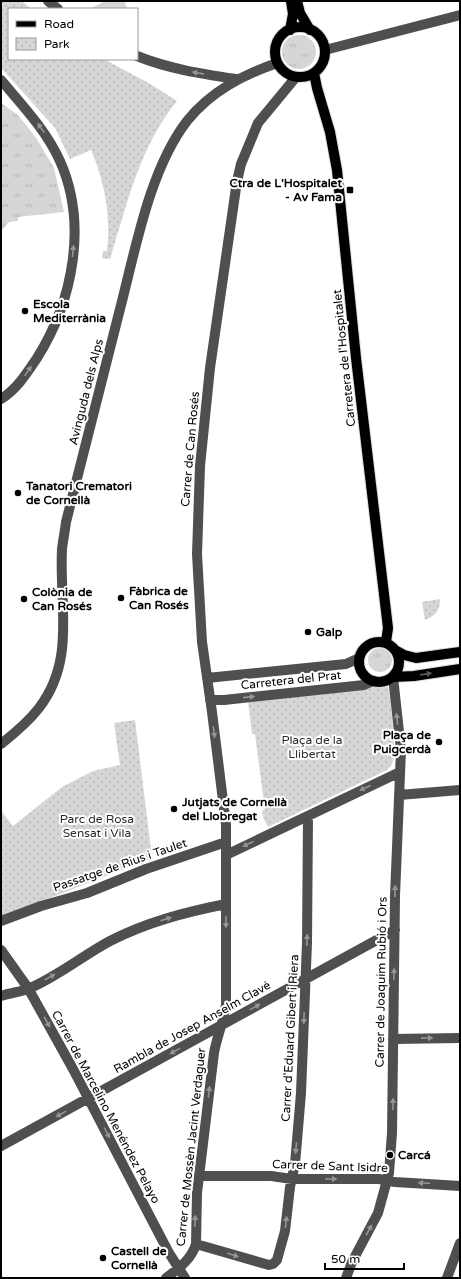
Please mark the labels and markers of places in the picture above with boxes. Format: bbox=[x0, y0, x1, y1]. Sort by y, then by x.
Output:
place label: Ctra de L'Hospitalet - Av Fama bbox=[230, 176, 342, 204]
marker: Ctra de L'Hospitalet - Av Fama bbox=[345, 185, 355, 195]
place label: Escola Mediterrània bbox=[33, 297, 106, 325]
marker: Escola Mediterrània bbox=[20, 306, 30, 316]
place label: Tanatori Crematori de Cornellà bbox=[25, 479, 132, 507]
marker: Tanatori Crematori de Cornellà bbox=[13, 488, 23, 498]
place label: Fàbrica de Can Rosés bbox=[129, 584, 189, 612]
place label: Colònia de Can Rosés bbox=[32, 585, 92, 613]
marker: Fàbrica de Can Rosés bbox=[116, 593, 126, 603]
marker: Colònia de Can Rosés bbox=[19, 594, 29, 604]
place label: Galp bbox=[316, 625, 343, 640]
marker: Galp bbox=[303, 627, 313, 637]
place label: Plaça de Puigcerdà bbox=[373, 728, 431, 757]
marker: Plaça de Puigcerdà bbox=[434, 737, 444, 747]
place label: Jutjats de Cornellà del Llobregat bbox=[181, 795, 287, 824]
marker: Jutjats de Cornellà del Llobregat bbox=[169, 804, 179, 814]
place label: Carcá bbox=[398, 1148, 431, 1162]
marker: Carcá bbox=[385, 1150, 395, 1160]
place label: Castell de Cornellà bbox=[111, 1244, 167, 1272]
marker: Castell de Cornellà bbox=[98, 1253, 108, 1263]

